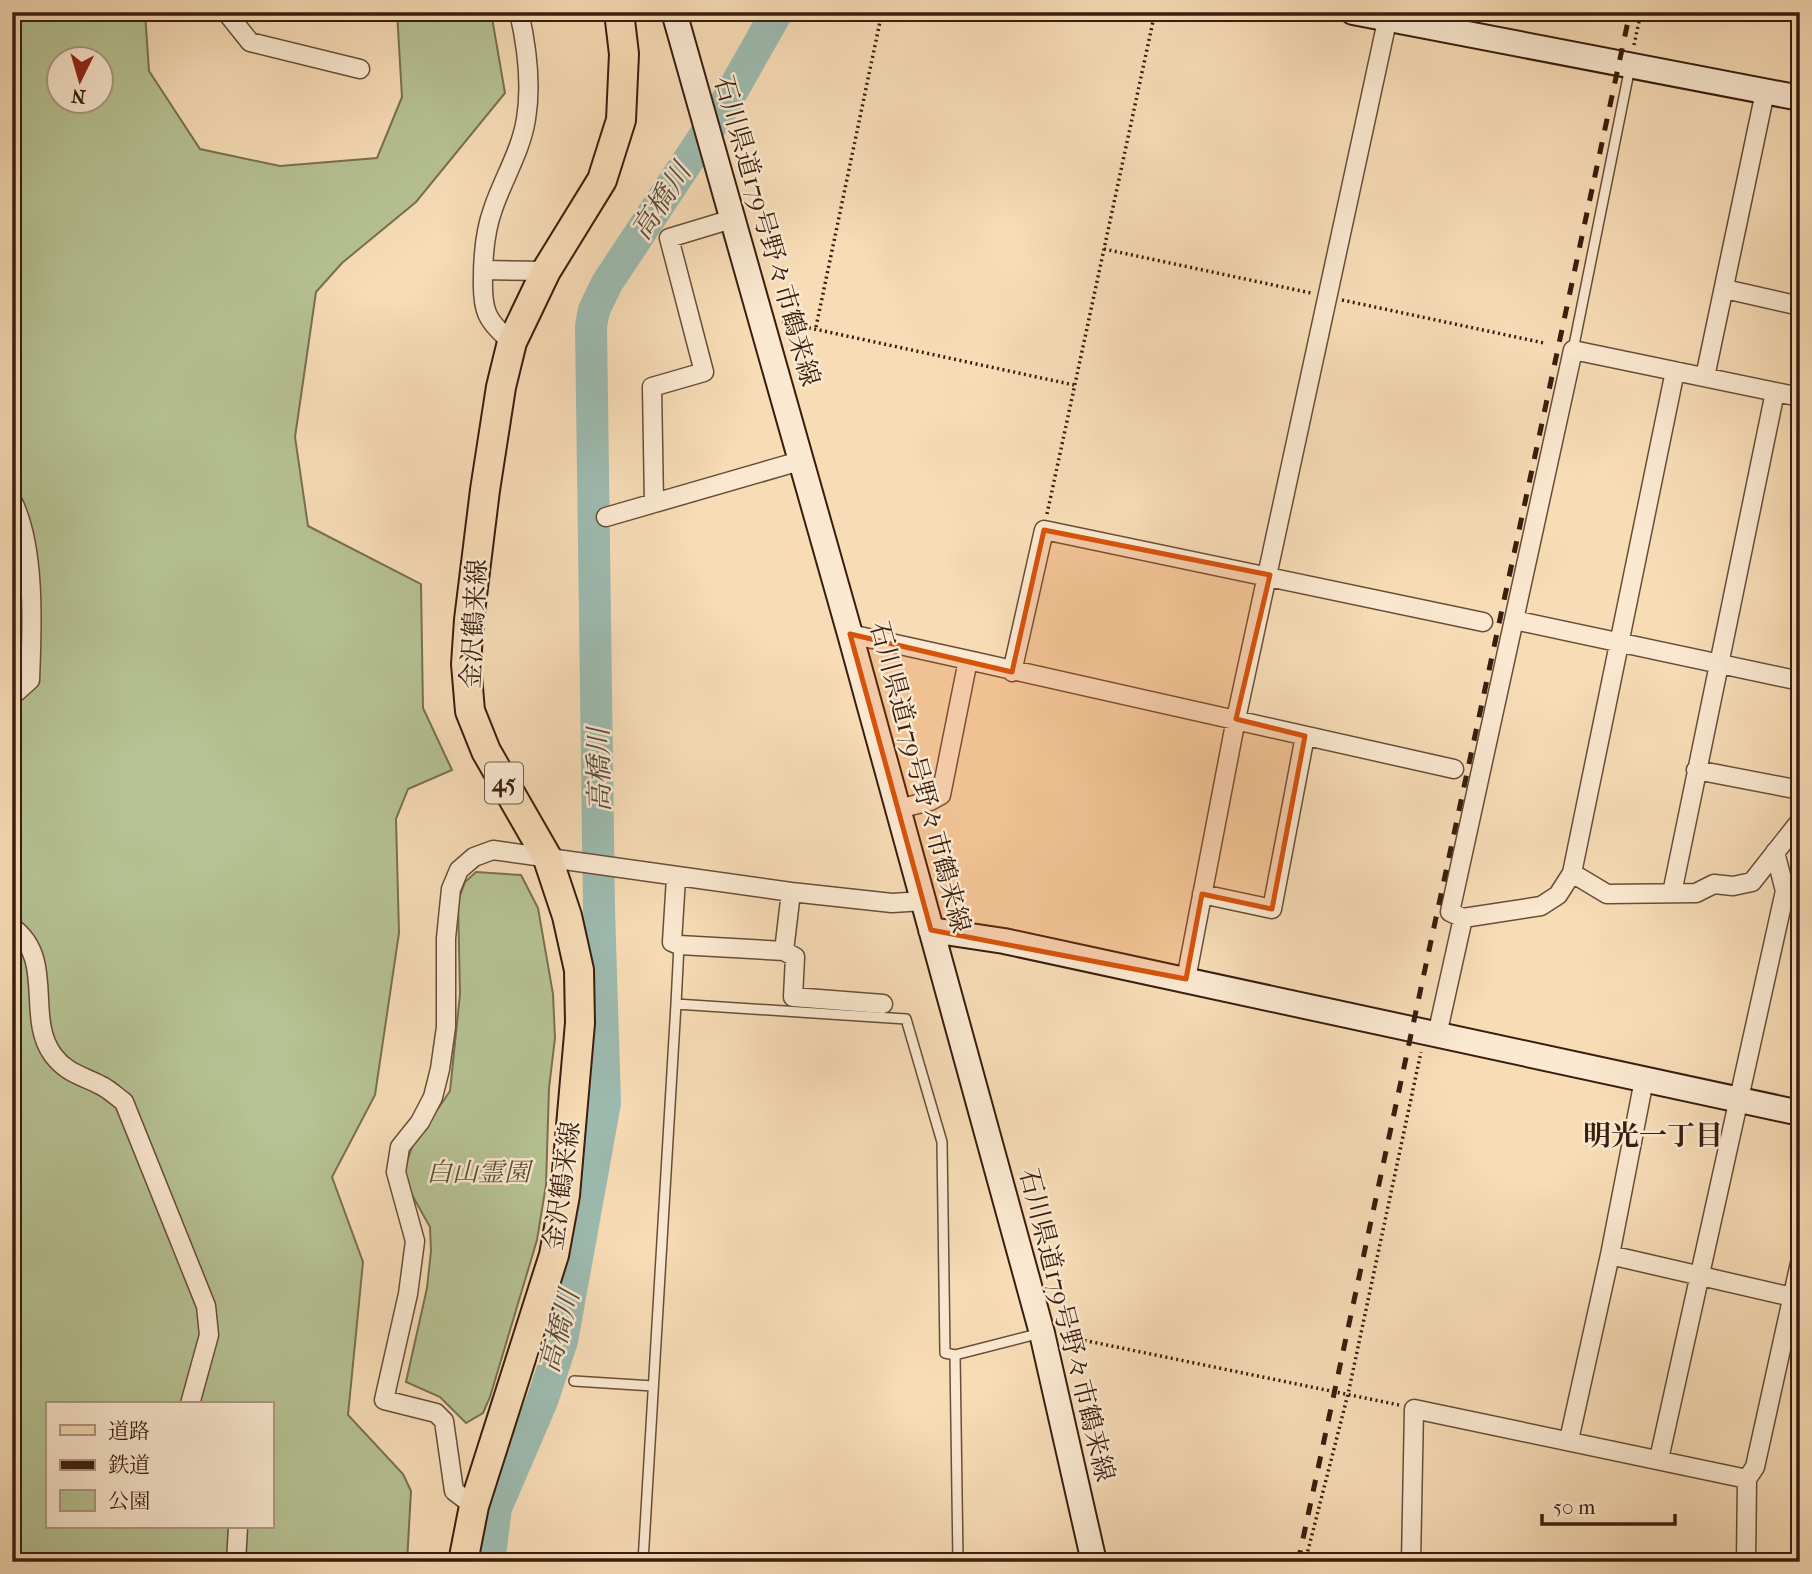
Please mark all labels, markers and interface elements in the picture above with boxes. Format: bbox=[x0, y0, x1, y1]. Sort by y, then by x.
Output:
north arrow bbox=[46, 46, 116, 116]
street label: 石川県道179号野々市鶴来線 bbox=[708, 72, 826, 390]
text: N bbox=[70, 84, 87, 108]
water label: 高橋川 bbox=[624, 154, 699, 245]
street label: 金沢鶴来線 bbox=[455, 558, 493, 690]
street label: 石川県道179号野々市鶴来線 bbox=[863, 618, 977, 936]
water label: 高橋川 bbox=[582, 725, 616, 812]
road number: 45 bbox=[485, 762, 523, 804]
street label: 金沢鶴来線 bbox=[538, 1119, 586, 1253]
district label: 明光一丁目 bbox=[1583, 1119, 1723, 1152]
park label: 白山霊園 bbox=[426, 1157, 534, 1188]
street label: 石川県道179号野々市鶴来線 bbox=[1013, 1165, 1121, 1485]
water label: 高橋川 bbox=[532, 1283, 587, 1376]
legend bbox=[46, 1402, 273, 1528]
text: 道路 bbox=[108, 1419, 150, 1443]
text: 鉄道 bbox=[108, 1453, 150, 1477]
scale bar bbox=[1542, 1483, 1675, 1527]
text: 公園 bbox=[108, 1489, 150, 1513]
text: 50 m bbox=[1553, 1495, 1596, 1519]

